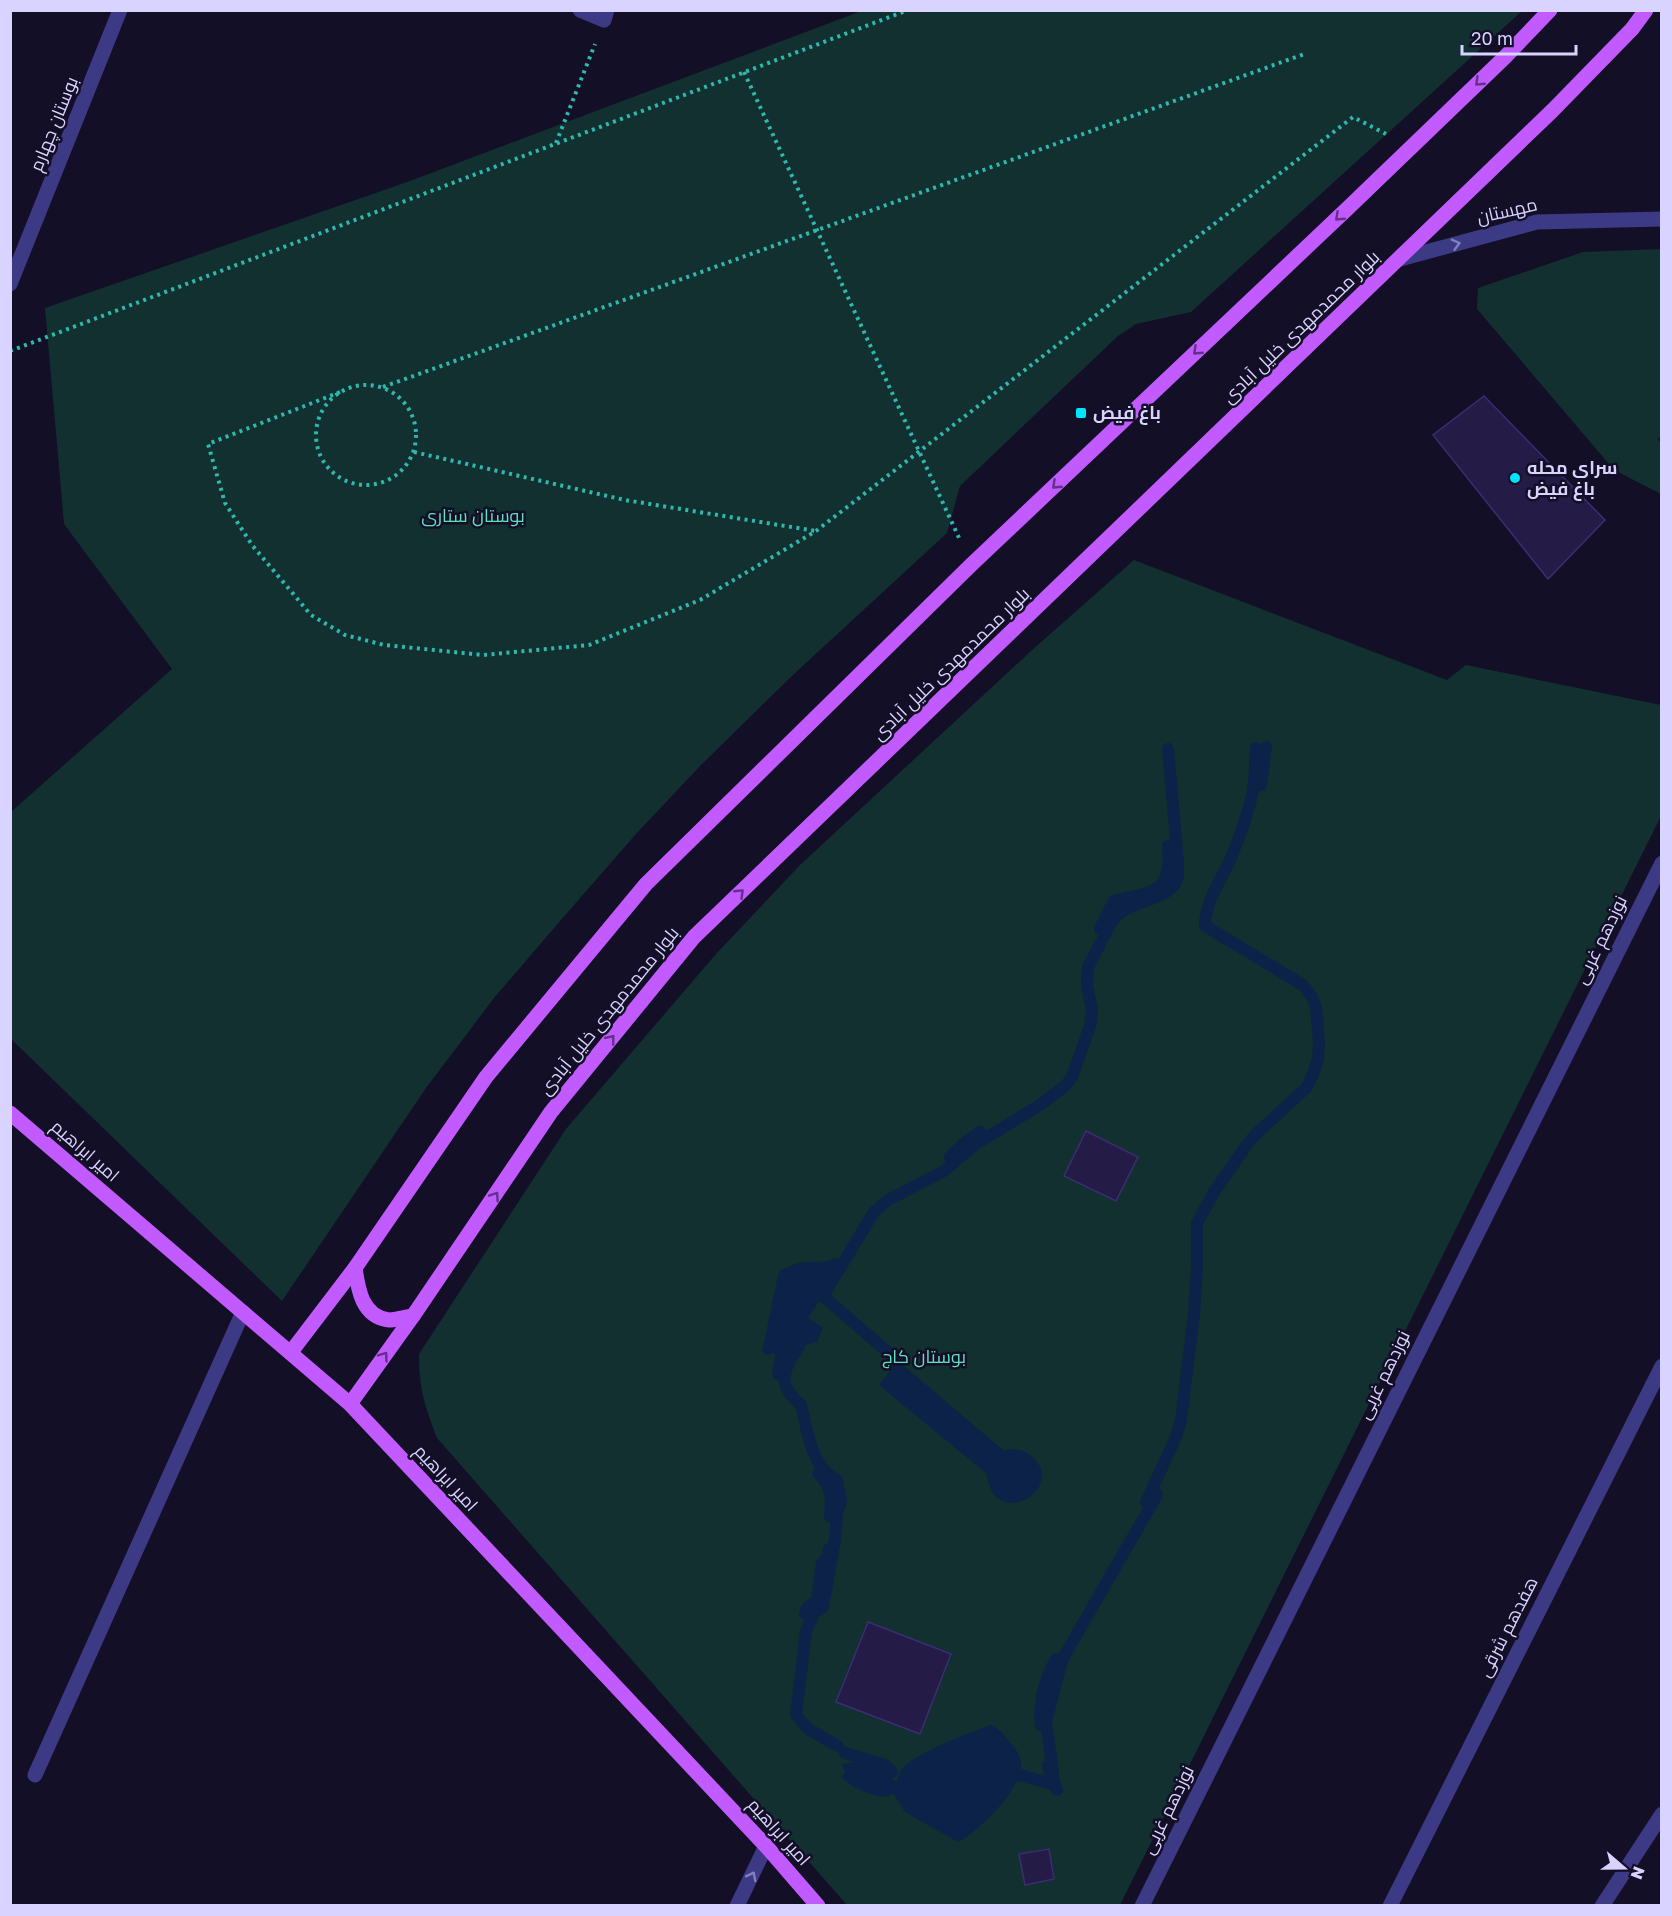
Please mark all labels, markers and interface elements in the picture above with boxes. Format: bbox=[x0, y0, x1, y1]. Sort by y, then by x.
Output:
scale bar bbox=[1462, 18, 1576, 56]
text: 20 m bbox=[1471, 27, 1513, 49]
street label: بوستان چهارم bbox=[24, 73, 84, 175]
one-way arrow bbox=[1476, 75, 1486, 86]
street label: مهستان bbox=[1474, 192, 1539, 229]
one-way arrow bbox=[1335, 210, 1345, 221]
one-way arrow bbox=[1450, 239, 1461, 251]
street label: بلوار محمدمهدی خلیل آبادی bbox=[1217, 245, 1384, 408]
one-way arrow bbox=[1193, 344, 1204, 355]
place label: باغ فیض bbox=[1093, 401, 1161, 425]
marker: باغ فیض bbox=[1074, 406, 1088, 420]
place label: سرای محله باغ فیض bbox=[1527, 456, 1618, 501]
marker: سرای محله باغ فیض bbox=[1508, 471, 1522, 485]
one-way arrow bbox=[1052, 478, 1062, 489]
park label: بوستان ستاری bbox=[421, 504, 525, 527]
street label: بلوار محمدمهدی خلیل آبادی bbox=[867, 582, 1034, 745]
one-way arrow bbox=[732, 890, 743, 901]
street label: نوزدهم غربی bbox=[1569, 892, 1633, 988]
street label: بلوار محمدمهدی خلیل آبادی bbox=[533, 922, 684, 1100]
one-way arrow bbox=[604, 1035, 615, 1046]
street label: امیر ابراهیم bbox=[46, 1115, 124, 1187]
one-way arrow bbox=[487, 1191, 498, 1202]
street label: نوزدهم غربی bbox=[1352, 1327, 1416, 1423]
park label: بوستان کاج bbox=[882, 1345, 966, 1369]
one-way arrow bbox=[377, 1352, 388, 1363]
street label: امیر ابراهیم bbox=[409, 1439, 483, 1517]
street label: هفدهم شرقی bbox=[1472, 1573, 1544, 1681]
street label: نوزدهم غربی bbox=[1136, 1762, 1200, 1858]
street label: امیر ابراهیم bbox=[742, 1793, 816, 1871]
north arrow bbox=[1594, 1838, 1654, 1898]
text: N bbox=[1627, 1864, 1650, 1882]
one-way arrow bbox=[744, 1871, 756, 1882]

